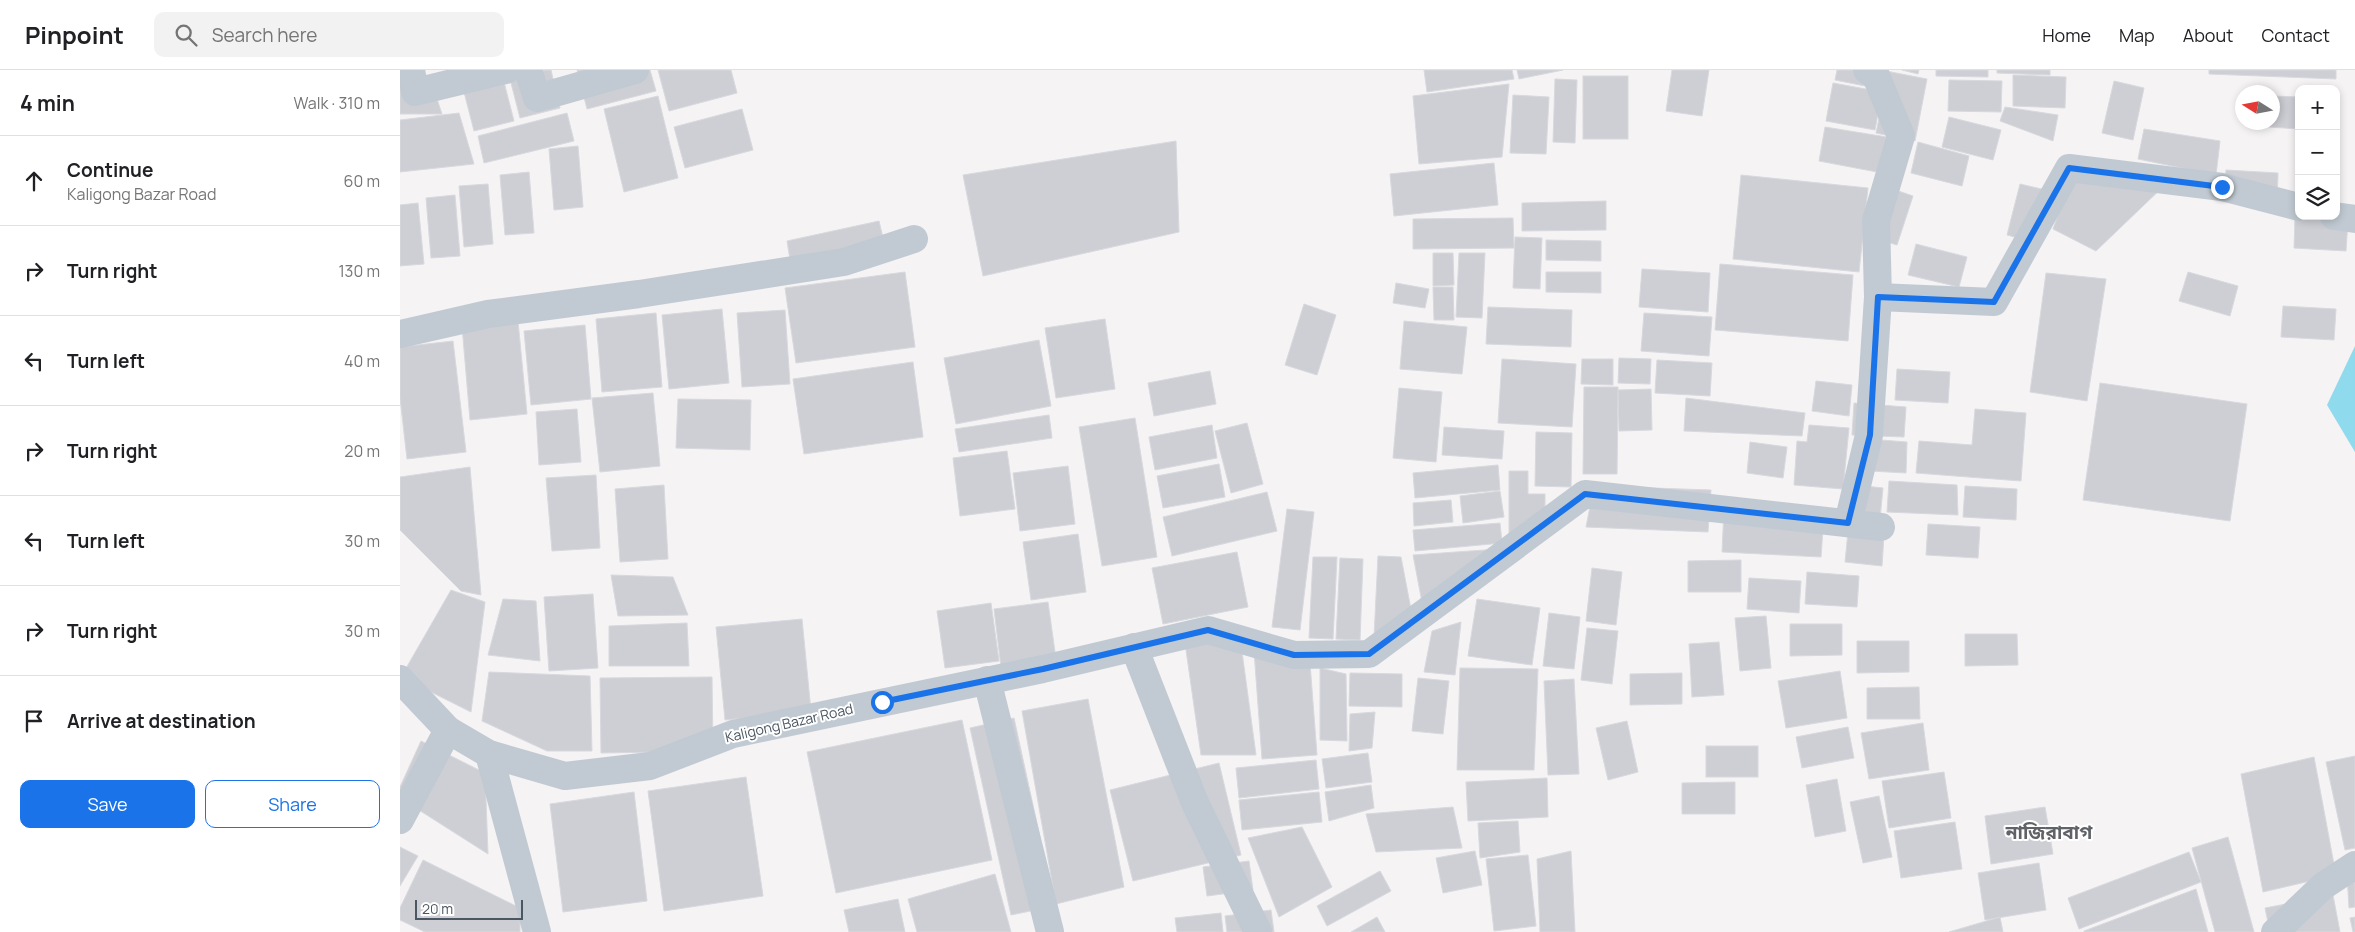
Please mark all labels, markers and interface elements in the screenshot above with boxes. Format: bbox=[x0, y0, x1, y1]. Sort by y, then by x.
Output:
search box bbox=[154, 12, 504, 57]
text: Pinpoint bbox=[25, 18, 124, 51]
icon: search bbox=[172, 21, 200, 49]
text: Search here bbox=[212, 22, 317, 48]
text: Home bbox=[2042, 23, 2091, 47]
text: Map bbox=[2119, 23, 2155, 47]
text: About bbox=[2183, 23, 2233, 47]
text: Contact bbox=[2261, 23, 2330, 47]
north arrow bbox=[2235, 85, 2280, 130]
map controls bbox=[2295, 85, 2340, 220]
button: + bbox=[2295, 85, 2340, 130]
text: 4 min bbox=[20, 89, 75, 117]
text: Walk · 310 m bbox=[294, 92, 380, 114]
button: − bbox=[2295, 130, 2340, 175]
text: Continue bbox=[67, 157, 153, 183]
icon: ahead bbox=[20, 167, 48, 195]
text: 60 m bbox=[344, 170, 380, 192]
button: layers bbox=[2295, 175, 2340, 220]
route end bbox=[2211, 176, 2234, 199]
text: Kaligong Bazar Road bbox=[67, 183, 216, 205]
icon: right bbox=[20, 257, 48, 285]
text: Turn right bbox=[67, 258, 157, 284]
text: 130 m bbox=[338, 260, 380, 282]
icon: left bbox=[20, 347, 48, 375]
text: Turn left bbox=[67, 348, 145, 374]
text: 40 m bbox=[344, 350, 380, 372]
icon: right bbox=[20, 437, 48, 465]
text: Turn right bbox=[67, 438, 157, 464]
text: 20 m bbox=[344, 440, 380, 462]
icon: left bbox=[20, 527, 48, 555]
text: Turn left bbox=[67, 528, 145, 554]
text: 30 m bbox=[345, 530, 380, 552]
icon: right bbox=[20, 617, 48, 645]
text: Turn right bbox=[67, 618, 157, 644]
text: 30 m bbox=[345, 620, 380, 642]
route start bbox=[871, 691, 894, 714]
street label: Kaligong Bazar Road bbox=[723, 699, 855, 746]
icon: arrive bbox=[20, 707, 48, 735]
text: Arrive at destination bbox=[67, 708, 256, 734]
button: Save bbox=[20, 780, 195, 828]
button: Share bbox=[205, 780, 380, 828]
district label: নাজিরাবাগ bbox=[2005, 819, 2093, 845]
scale bar bbox=[415, 897, 522, 920]
text: 20 m bbox=[422, 899, 453, 918]

